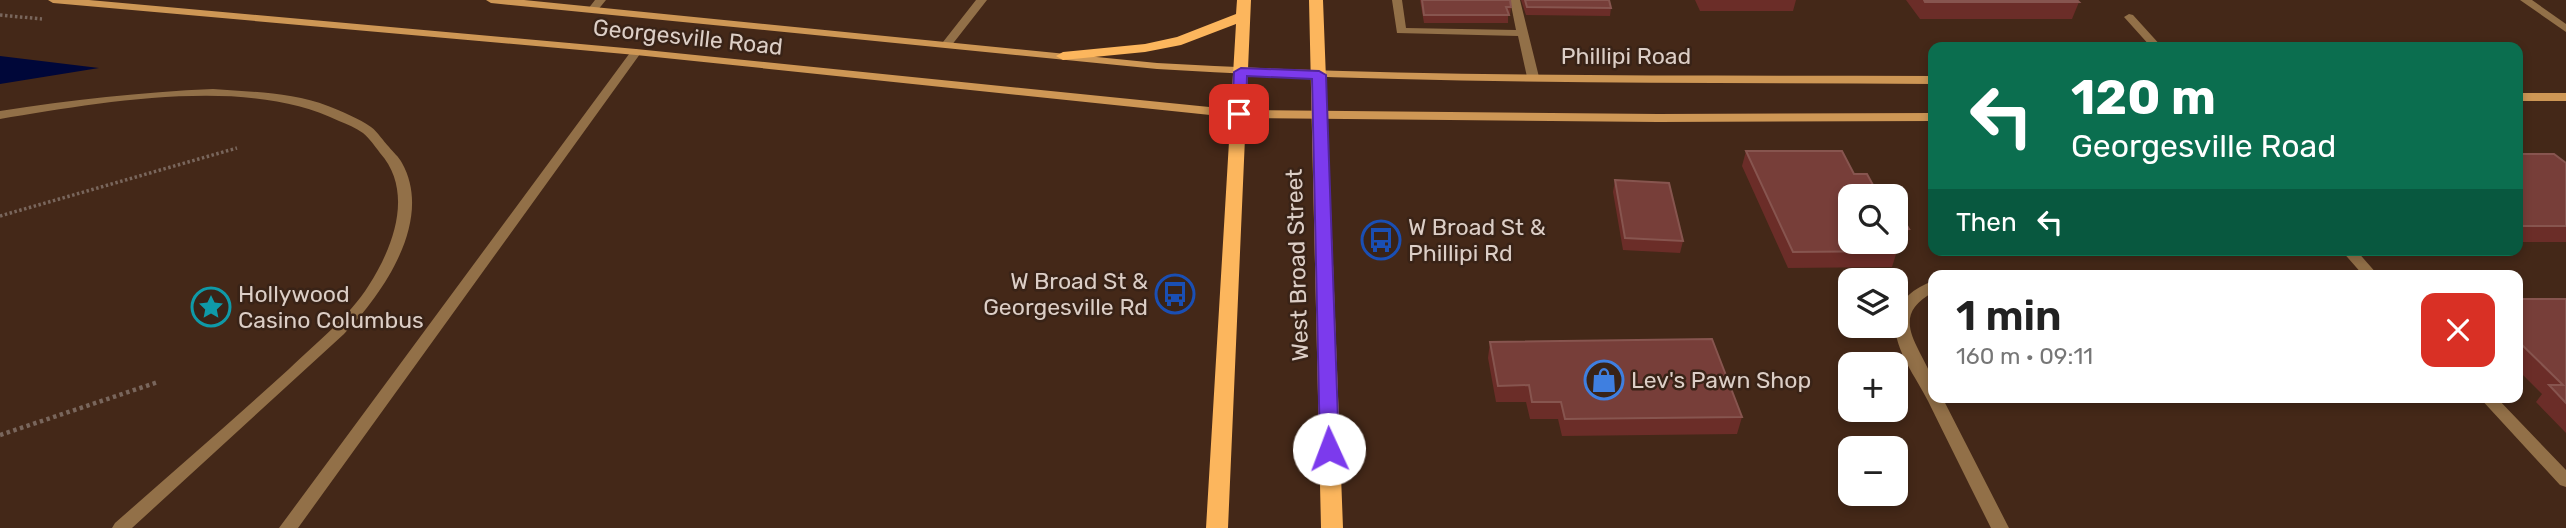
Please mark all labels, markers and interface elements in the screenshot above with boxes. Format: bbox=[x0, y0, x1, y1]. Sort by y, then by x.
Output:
street label: Georgesville Road bbox=[592, 13, 784, 61]
street label: Phillipi Road bbox=[1561, 42, 1691, 70]
text: 120 m bbox=[2071, 68, 2216, 126]
icon: left bbox=[1956, 70, 2047, 161]
pin bbox=[1209, 84, 1269, 144]
icon: arrive bbox=[1220, 95, 1258, 133]
text: Georgesville Road bbox=[2071, 127, 2336, 165]
street label: West Broad Street bbox=[1280, 168, 1314, 362]
map controls bbox=[1838, 184, 1908, 506]
button: search bbox=[1838, 184, 1908, 254]
icon: left bbox=[2031, 203, 2069, 241]
text: Then bbox=[1956, 207, 2017, 238]
place label: W Broad St & Phillipi Rd bbox=[1408, 213, 1546, 267]
bus stop icon: W Broad St & Phillipi Rd bbox=[1360, 219, 1402, 261]
place label: W Broad St & Georgesville Rd bbox=[983, 267, 1148, 321]
button: layers bbox=[1838, 268, 1908, 338]
bus stop icon: W Broad St & Georgesville Rd bbox=[1154, 273, 1196, 315]
place label: Hollywood Casino Columbus bbox=[238, 280, 424, 334]
place icon: Hollywood Casino Columbus bbox=[190, 286, 232, 328]
text: 1 min bbox=[1956, 291, 2062, 341]
button: close bbox=[2421, 293, 2495, 367]
text: 160 m · 09:11 bbox=[1956, 342, 2093, 370]
button: + bbox=[1838, 352, 1908, 422]
shop icon: Lev's Pawn Shop bbox=[1583, 359, 1625, 401]
place label: Lev's Pawn Shop bbox=[1631, 366, 1811, 394]
position arrow bbox=[1292, 412, 1366, 486]
button: − bbox=[1838, 436, 1908, 506]

